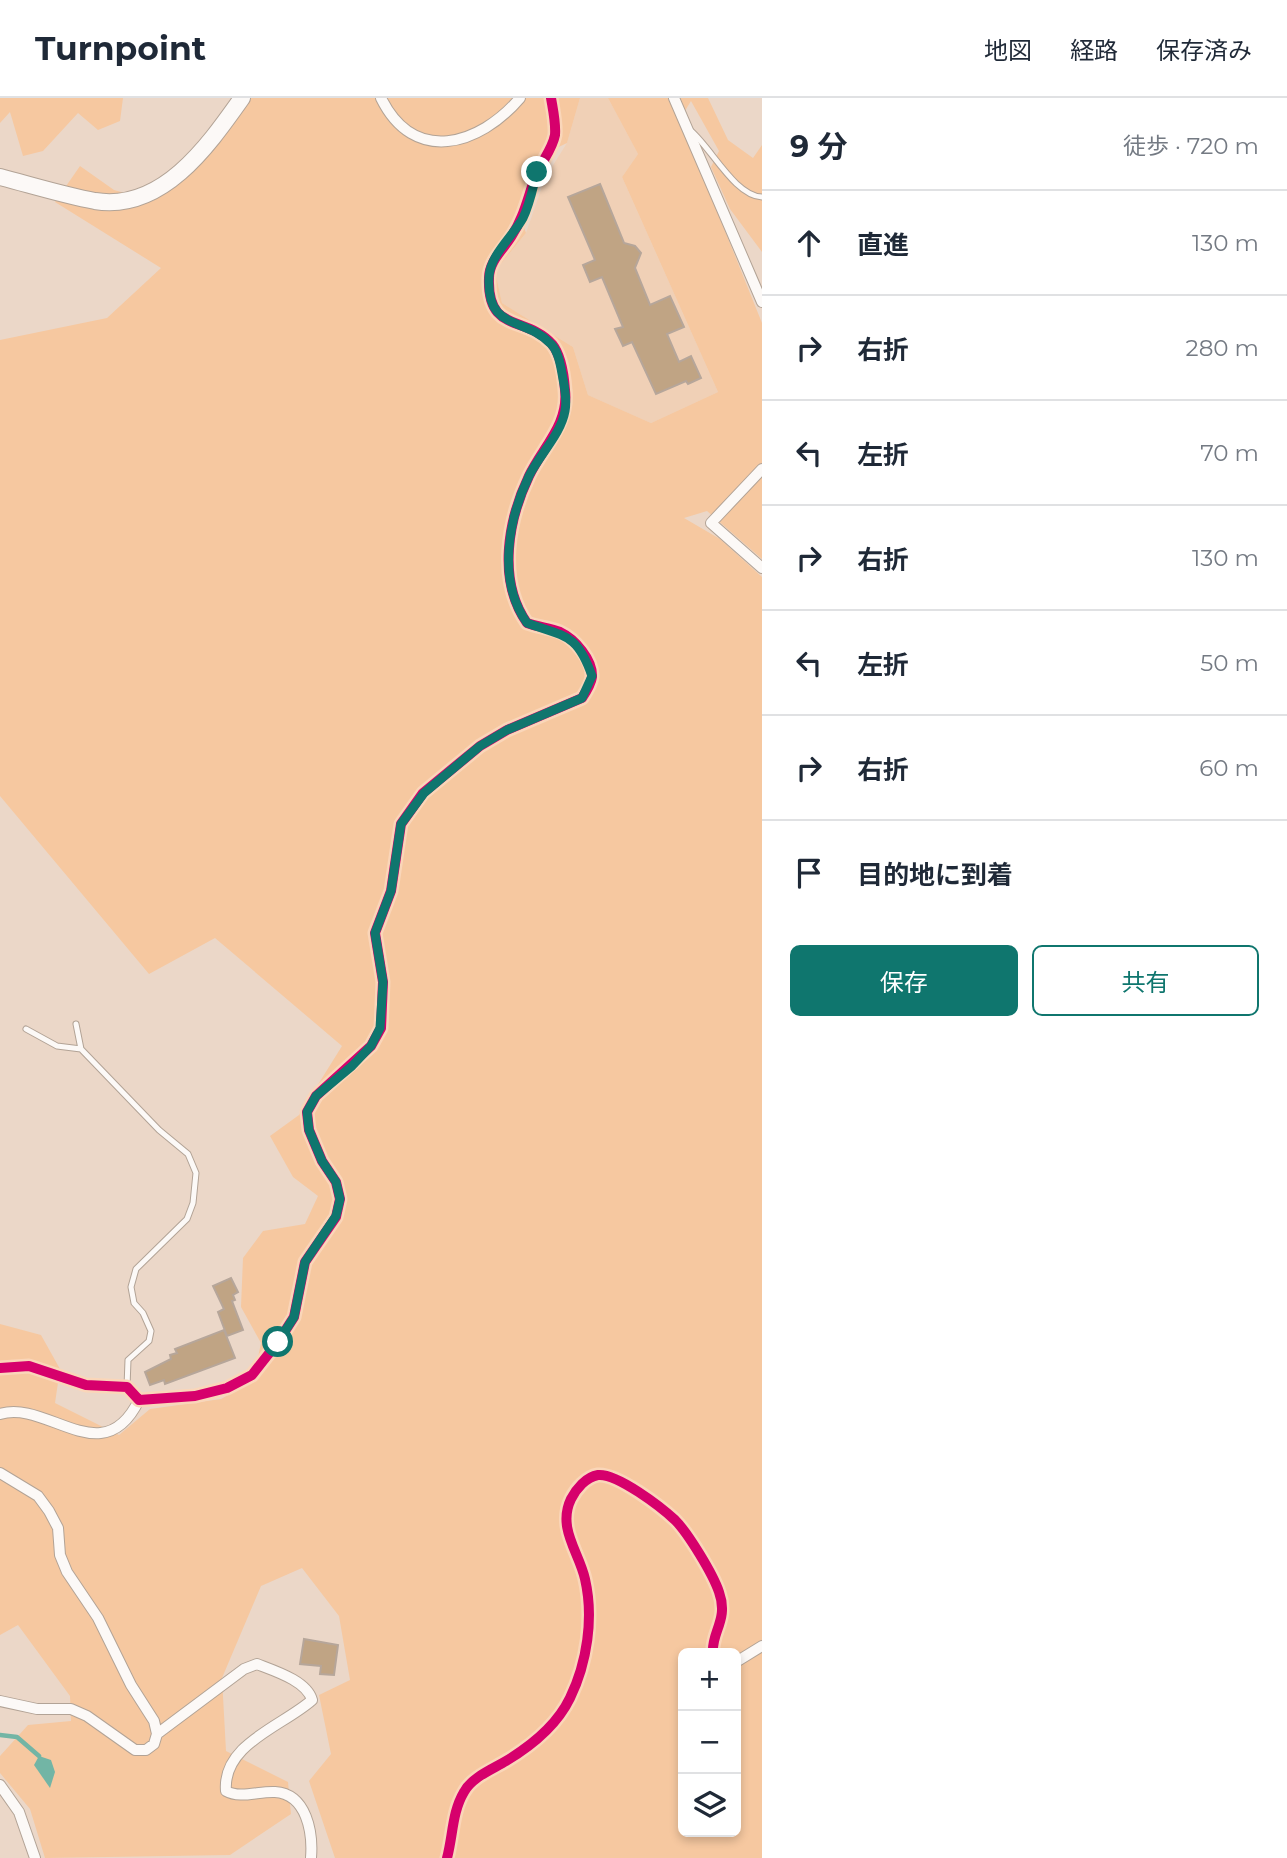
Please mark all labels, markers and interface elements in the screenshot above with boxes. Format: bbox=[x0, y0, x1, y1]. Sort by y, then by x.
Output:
text: Turnpoint bbox=[35, 28, 206, 68]
text: 地図 bbox=[984, 36, 1032, 65]
text: 経路 bbox=[1070, 36, 1118, 65]
text: 保存済み bbox=[1156, 36, 1252, 65]
text: 9 分 bbox=[790, 128, 848, 165]
text: 徒歩 · 720 m bbox=[1123, 132, 1259, 160]
route end bbox=[521, 156, 552, 187]
icon: ahead bbox=[790, 224, 828, 262]
text: 直進 bbox=[857, 229, 909, 261]
text: 130 m bbox=[1192, 229, 1259, 257]
icon: right bbox=[790, 329, 828, 367]
text: 右折 bbox=[857, 334, 909, 366]
text: 280 m bbox=[1186, 334, 1259, 362]
icon: left bbox=[790, 434, 828, 472]
text: 左折 bbox=[857, 439, 909, 471]
text: 70 m bbox=[1200, 439, 1259, 467]
icon: right bbox=[790, 539, 828, 577]
text: 右折 bbox=[857, 544, 909, 576]
text: 130 m bbox=[1192, 544, 1259, 572]
icon: left bbox=[790, 644, 828, 682]
text: 左折 bbox=[857, 649, 909, 681]
text: 50 m bbox=[1200, 649, 1259, 677]
icon: right bbox=[790, 749, 828, 787]
text: 右折 bbox=[857, 754, 909, 786]
text: 60 m bbox=[1199, 754, 1259, 782]
icon: arrive bbox=[790, 854, 828, 892]
text: 目的地に到着 bbox=[857, 859, 1013, 891]
button: 保存 bbox=[790, 945, 1018, 1016]
button: 共有 bbox=[1032, 945, 1259, 1016]
route start bbox=[262, 1326, 293, 1357]
map controls bbox=[678, 1648, 741, 1837]
button: + bbox=[678, 1648, 741, 1711]
button: − bbox=[678, 1711, 741, 1774]
button: layers bbox=[678, 1774, 741, 1837]

